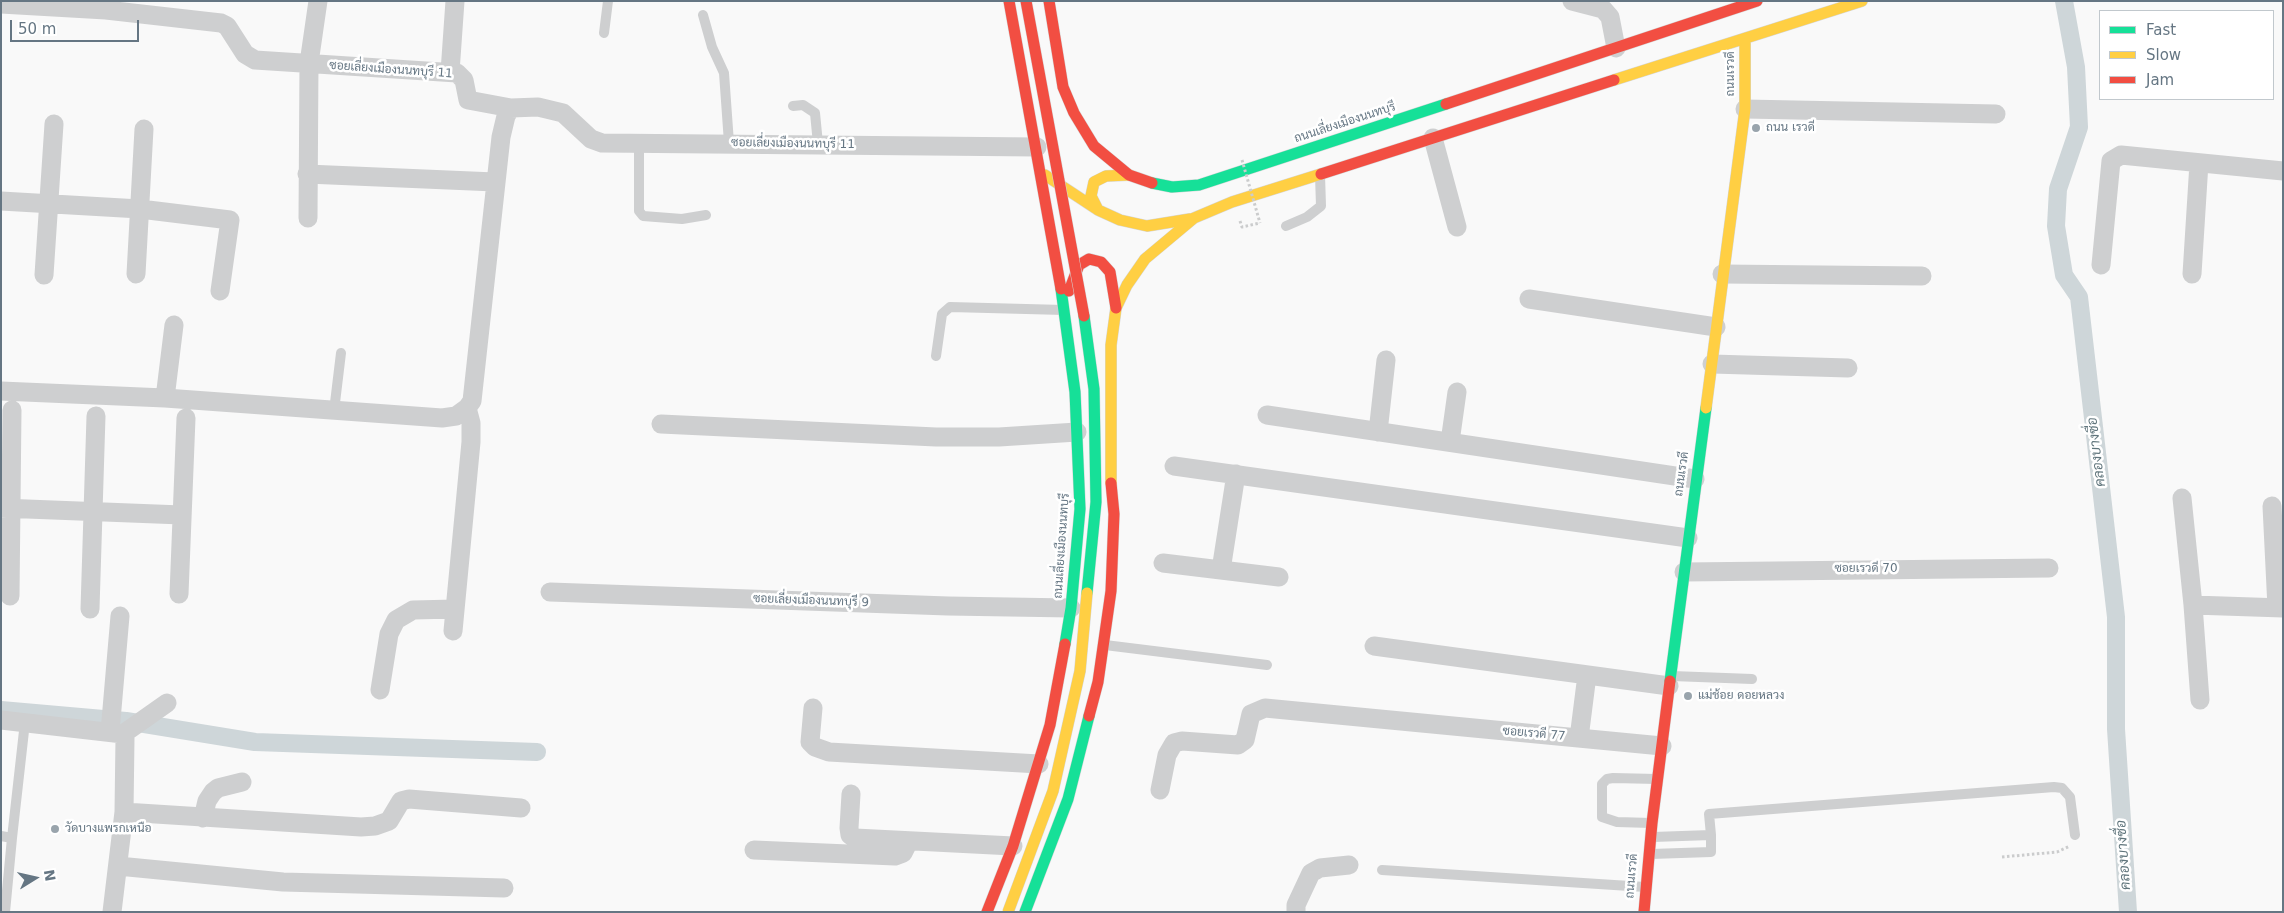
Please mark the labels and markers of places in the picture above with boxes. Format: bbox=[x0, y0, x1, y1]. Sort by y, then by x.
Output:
place label: ถนน เรวดี bbox=[1766, 121, 1815, 135]
marker: ถนน เรวดี bbox=[1750, 122, 1762, 134]
place label: แม่ช้อย ดอยหลวง bbox=[1698, 689, 1785, 703]
marker: แม่ช้อย ดอยหลวง bbox=[1682, 690, 1694, 702]
place label: วัดบางแพรกเหนือ bbox=[65, 822, 152, 836]
marker: วัดบางแพรกเหนือ bbox=[49, 823, 61, 835]

